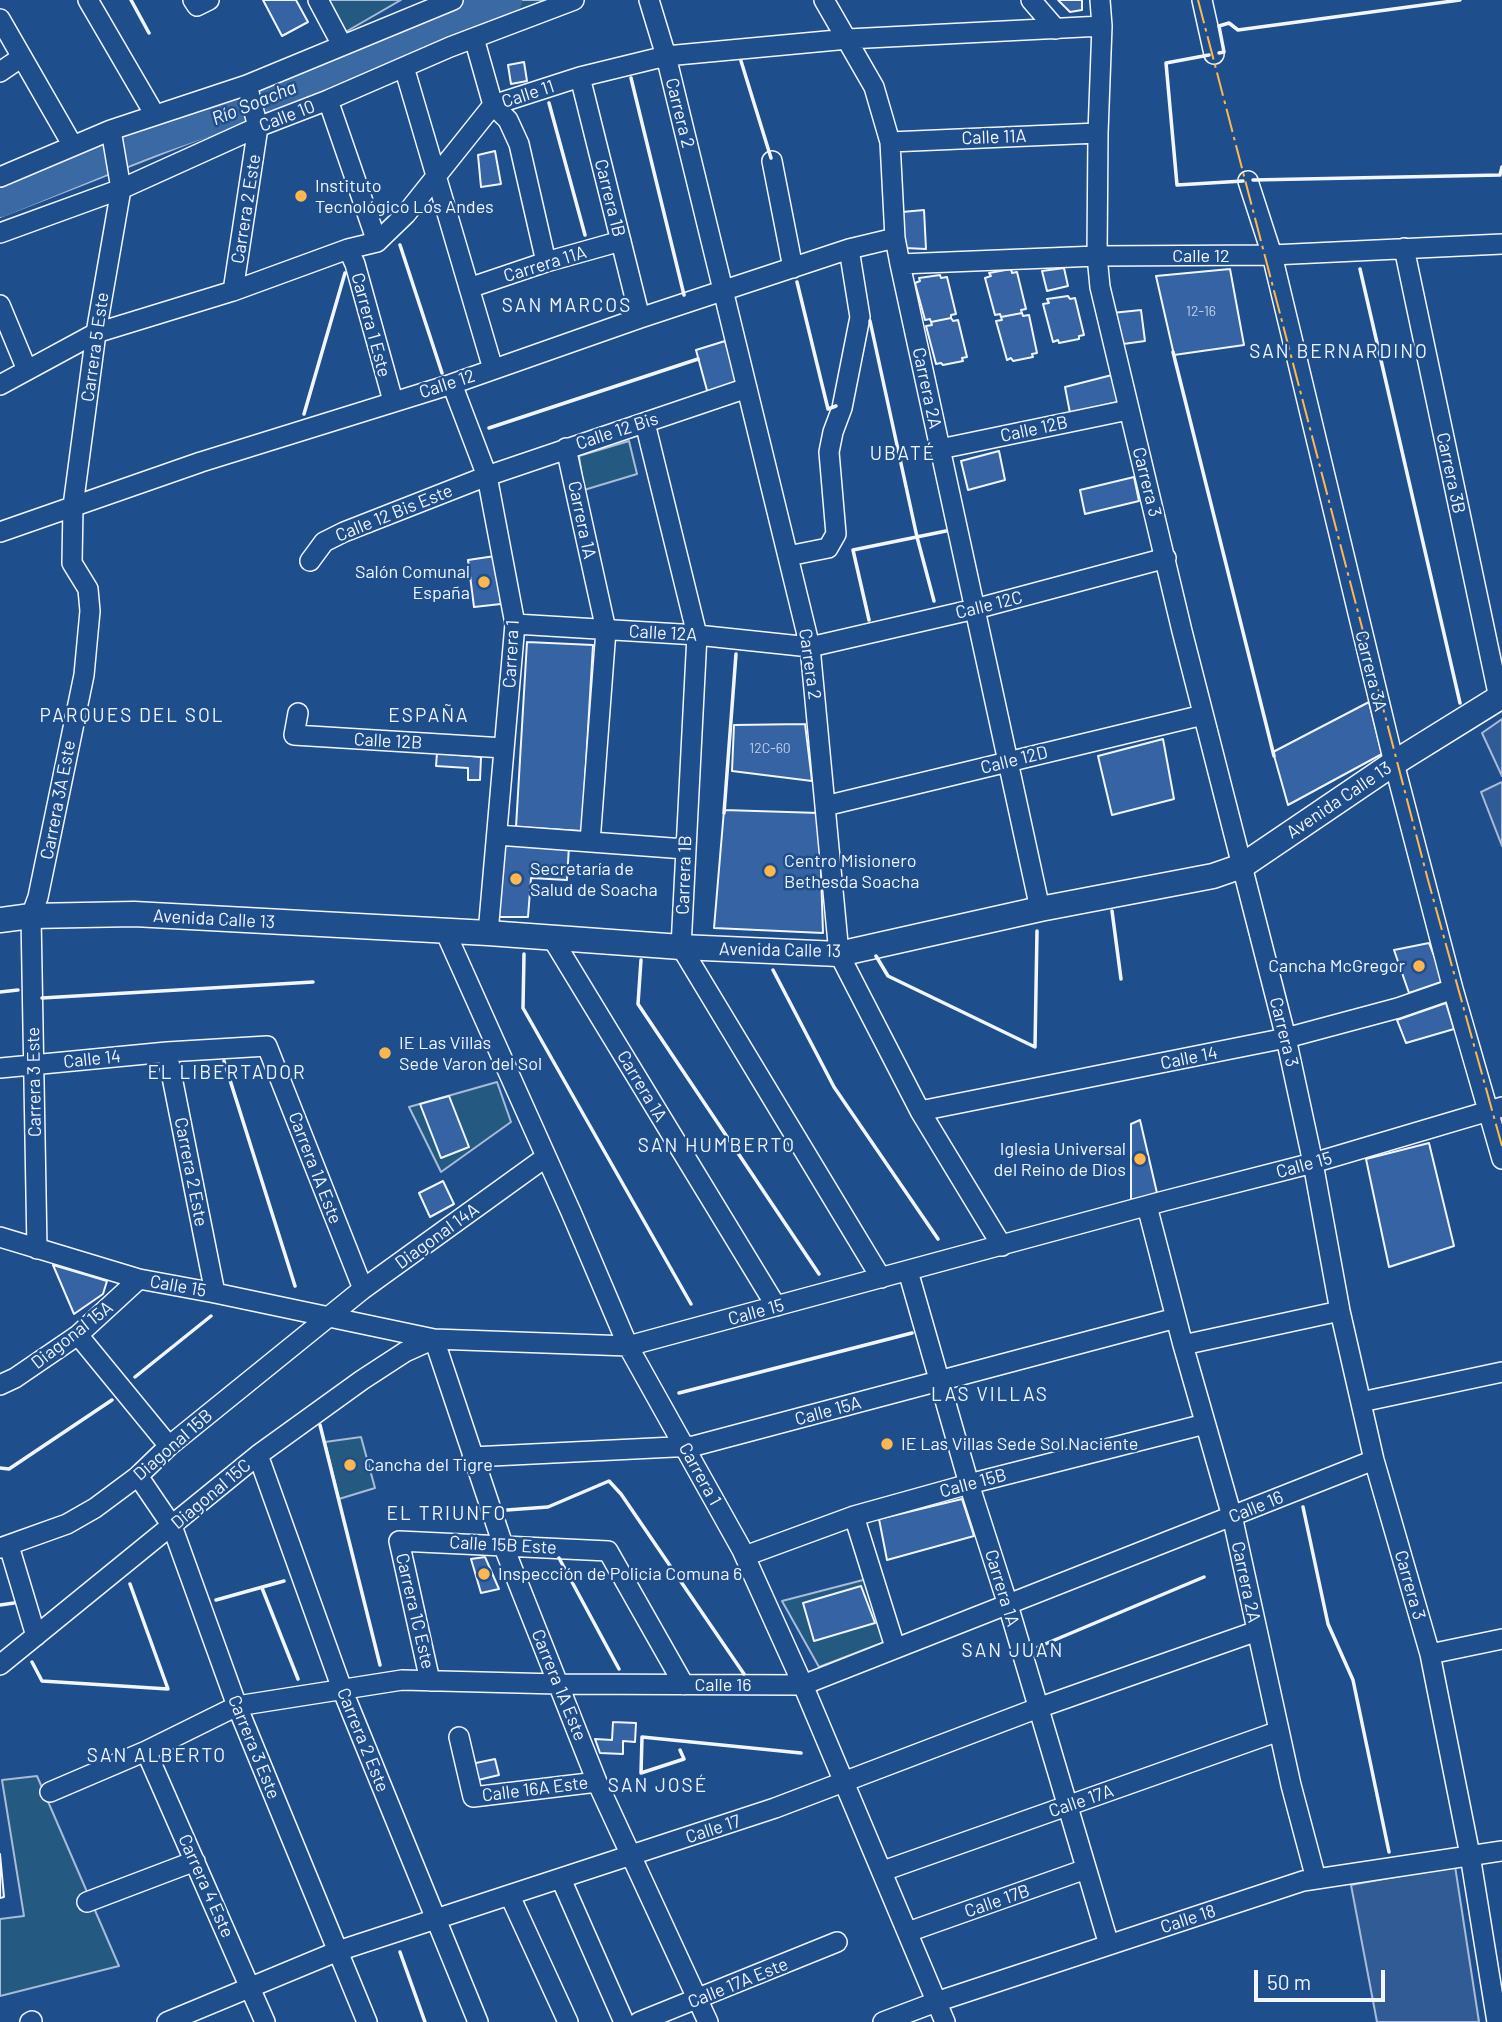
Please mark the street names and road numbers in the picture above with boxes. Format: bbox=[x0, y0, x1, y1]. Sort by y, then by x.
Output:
street label: Calle 11 bbox=[499, 75, 557, 113]
street label: Carrera 2 bbox=[661, 76, 699, 150]
street label: Calle 10 bbox=[256, 96, 318, 136]
street label: Calle 11A bbox=[961, 125, 1027, 149]
street label: Carrera 2 Este bbox=[227, 153, 265, 265]
street label: Carrera 1B bbox=[590, 157, 630, 239]
street label: Carrera 11A bbox=[501, 241, 589, 287]
street label: Calle 12 bbox=[1172, 245, 1230, 267]
street label: Carrera 1 Este bbox=[347, 270, 395, 380]
street label: Carrera 5 Este bbox=[77, 291, 113, 403]
street label: Carrera 2A bbox=[908, 345, 946, 431]
street label: Calle 12 bbox=[416, 365, 478, 403]
street label: Calle 12 Bis bbox=[573, 408, 661, 454]
street label: Calle 12B bbox=[998, 411, 1070, 447]
street label: Carrera 3B bbox=[1432, 430, 1470, 516]
street label: Carrera 3 bbox=[1128, 445, 1166, 519]
street label: Carrera 1A bbox=[563, 479, 601, 561]
street label: Calle 12 Bis Este bbox=[332, 480, 456, 546]
street label: Calle 12C bbox=[953, 586, 1025, 624]
street label: Carrera 1 bbox=[498, 619, 524, 689]
street label: Calle 12A bbox=[628, 620, 698, 646]
street label: Carrera 2 bbox=[794, 627, 826, 701]
street label: Carrera 3A bbox=[1351, 629, 1391, 713]
street label: Calle 12B bbox=[353, 728, 423, 754]
street label: Carrera 3A Este bbox=[36, 738, 80, 862]
street label: Calle 12D bbox=[978, 741, 1050, 779]
street label: Avenida Calle 13 bbox=[1282, 757, 1396, 843]
street label: Carrera 1B bbox=[672, 835, 696, 915]
street label: Avenida Calle 13 bbox=[152, 905, 276, 933]
street label: Avenida Calle 13 bbox=[719, 938, 841, 962]
street label: Carrera 3 bbox=[1265, 995, 1303, 1069]
street label: Carrera 3 Este bbox=[22, 1027, 46, 1137]
street label: Calle 14 bbox=[1159, 1042, 1219, 1074]
street label: Calle 14 bbox=[62, 1045, 122, 1073]
street label: Carrera 1A bbox=[612, 1047, 672, 1125]
street label: Carrera 1A Este bbox=[284, 1109, 346, 1227]
street label: Carrera 2 Este bbox=[170, 1116, 212, 1228]
street label: Calle 15 bbox=[1274, 1147, 1334, 1183]
street label: Diagonal 14A bbox=[391, 1198, 483, 1274]
street label: Calle 15 bbox=[148, 1270, 208, 1302]
street label: Calle 15 bbox=[726, 1294, 786, 1330]
street label: Diagonal 15A bbox=[27, 1296, 117, 1374]
street label: Calle 15A bbox=[792, 1392, 864, 1430]
street label: Diagonal 15B bbox=[129, 1405, 217, 1485]
street label: Carrera 1 bbox=[674, 1439, 726, 1509]
street label: Diagonal 15C bbox=[167, 1454, 255, 1534]
street label: Calle 15B bbox=[937, 1464, 1009, 1502]
street label: Calle 16 bbox=[1226, 1486, 1286, 1528]
street label: Calle 15B Este bbox=[449, 1531, 557, 1559]
street label: Carrera 2A bbox=[1227, 1539, 1265, 1625]
street label: Carrera 1A bbox=[980, 1547, 1024, 1629]
street label: Carrera 3 bbox=[1390, 1548, 1430, 1622]
street label: Carrera 1C Este bbox=[391, 1551, 439, 1671]
street label: Carrera 1A Este bbox=[527, 1626, 591, 1744]
street label: Calle 16 bbox=[694, 1674, 752, 1696]
street label: Carrera 2 Este bbox=[332, 1685, 394, 1795]
street label: Carrera 3 Este bbox=[223, 1692, 285, 1802]
street label: Calle 16A Este bbox=[481, 1772, 589, 1806]
street label: Calle 17A bbox=[1046, 1780, 1116, 1822]
street label: Calle 17 bbox=[683, 1810, 743, 1848]
street label: Carrera 4 Este bbox=[174, 1831, 238, 1941]
street label: Calle 17B bbox=[962, 1880, 1032, 1922]
street label: Calle 18 bbox=[1157, 1900, 1219, 1938]
street label: Calle 17A Este bbox=[685, 1953, 791, 2013]

